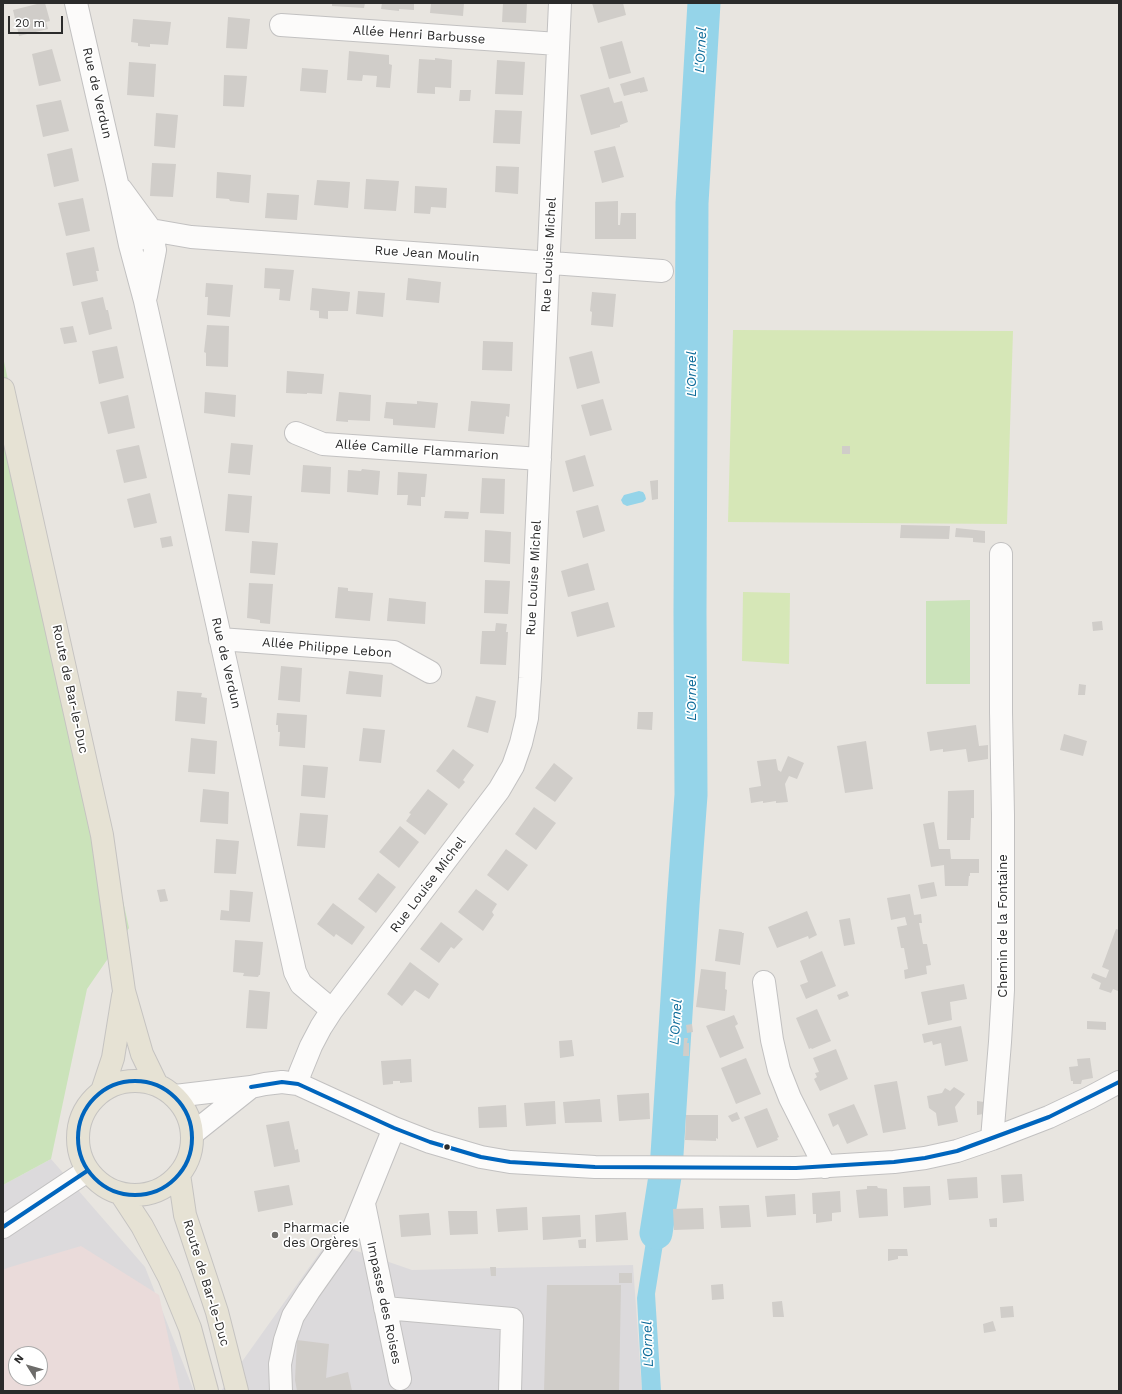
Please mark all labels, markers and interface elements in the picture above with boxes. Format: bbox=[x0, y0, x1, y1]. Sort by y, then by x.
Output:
scale bar bbox=[10, 8, 65, 34]
text: 20 m bbox=[15, 16, 45, 30]
street label: Allée Henri Barbusse bbox=[352, 23, 486, 47]
water label: L'Ornel bbox=[691, 27, 711, 73]
street label: Rue de Verdun bbox=[79, 46, 115, 140]
street label: Rue Louise Michel bbox=[538, 197, 560, 313]
street label: Rue Jean Moulin bbox=[374, 243, 480, 265]
water label: L'Ornel bbox=[684, 351, 700, 397]
street label: Allée Camille Flammarion bbox=[335, 436, 499, 464]
street label: Rue Louise Michel bbox=[523, 520, 545, 636]
street label: Rue de Verdun bbox=[208, 616, 244, 710]
street label: Route de Bar-le-Duc bbox=[49, 623, 91, 755]
street label: Allée Philippe Lebon bbox=[261, 635, 393, 661]
water label: L'Ornel bbox=[684, 675, 700, 721]
street label: Rue Louise Michel bbox=[387, 834, 469, 936]
street label: Chemin de la Fontaine bbox=[995, 854, 1011, 998]
water label: L'Ornel bbox=[666, 998, 686, 1046]
unlabelled marker bbox=[442, 1142, 452, 1152]
street label: Route de Bar-le-Duc bbox=[179, 1218, 233, 1348]
place label: Pharmacie des Orgères bbox=[283, 1220, 358, 1251]
marker: Pharmacie des Orgères bbox=[270, 1230, 280, 1240]
street label: Impasse des Roises bbox=[363, 1240, 405, 1366]
water label: L'Ornel bbox=[639, 1321, 657, 1367]
north arrow bbox=[8, 1346, 48, 1386]
text: N bbox=[11, 1352, 26, 1366]

